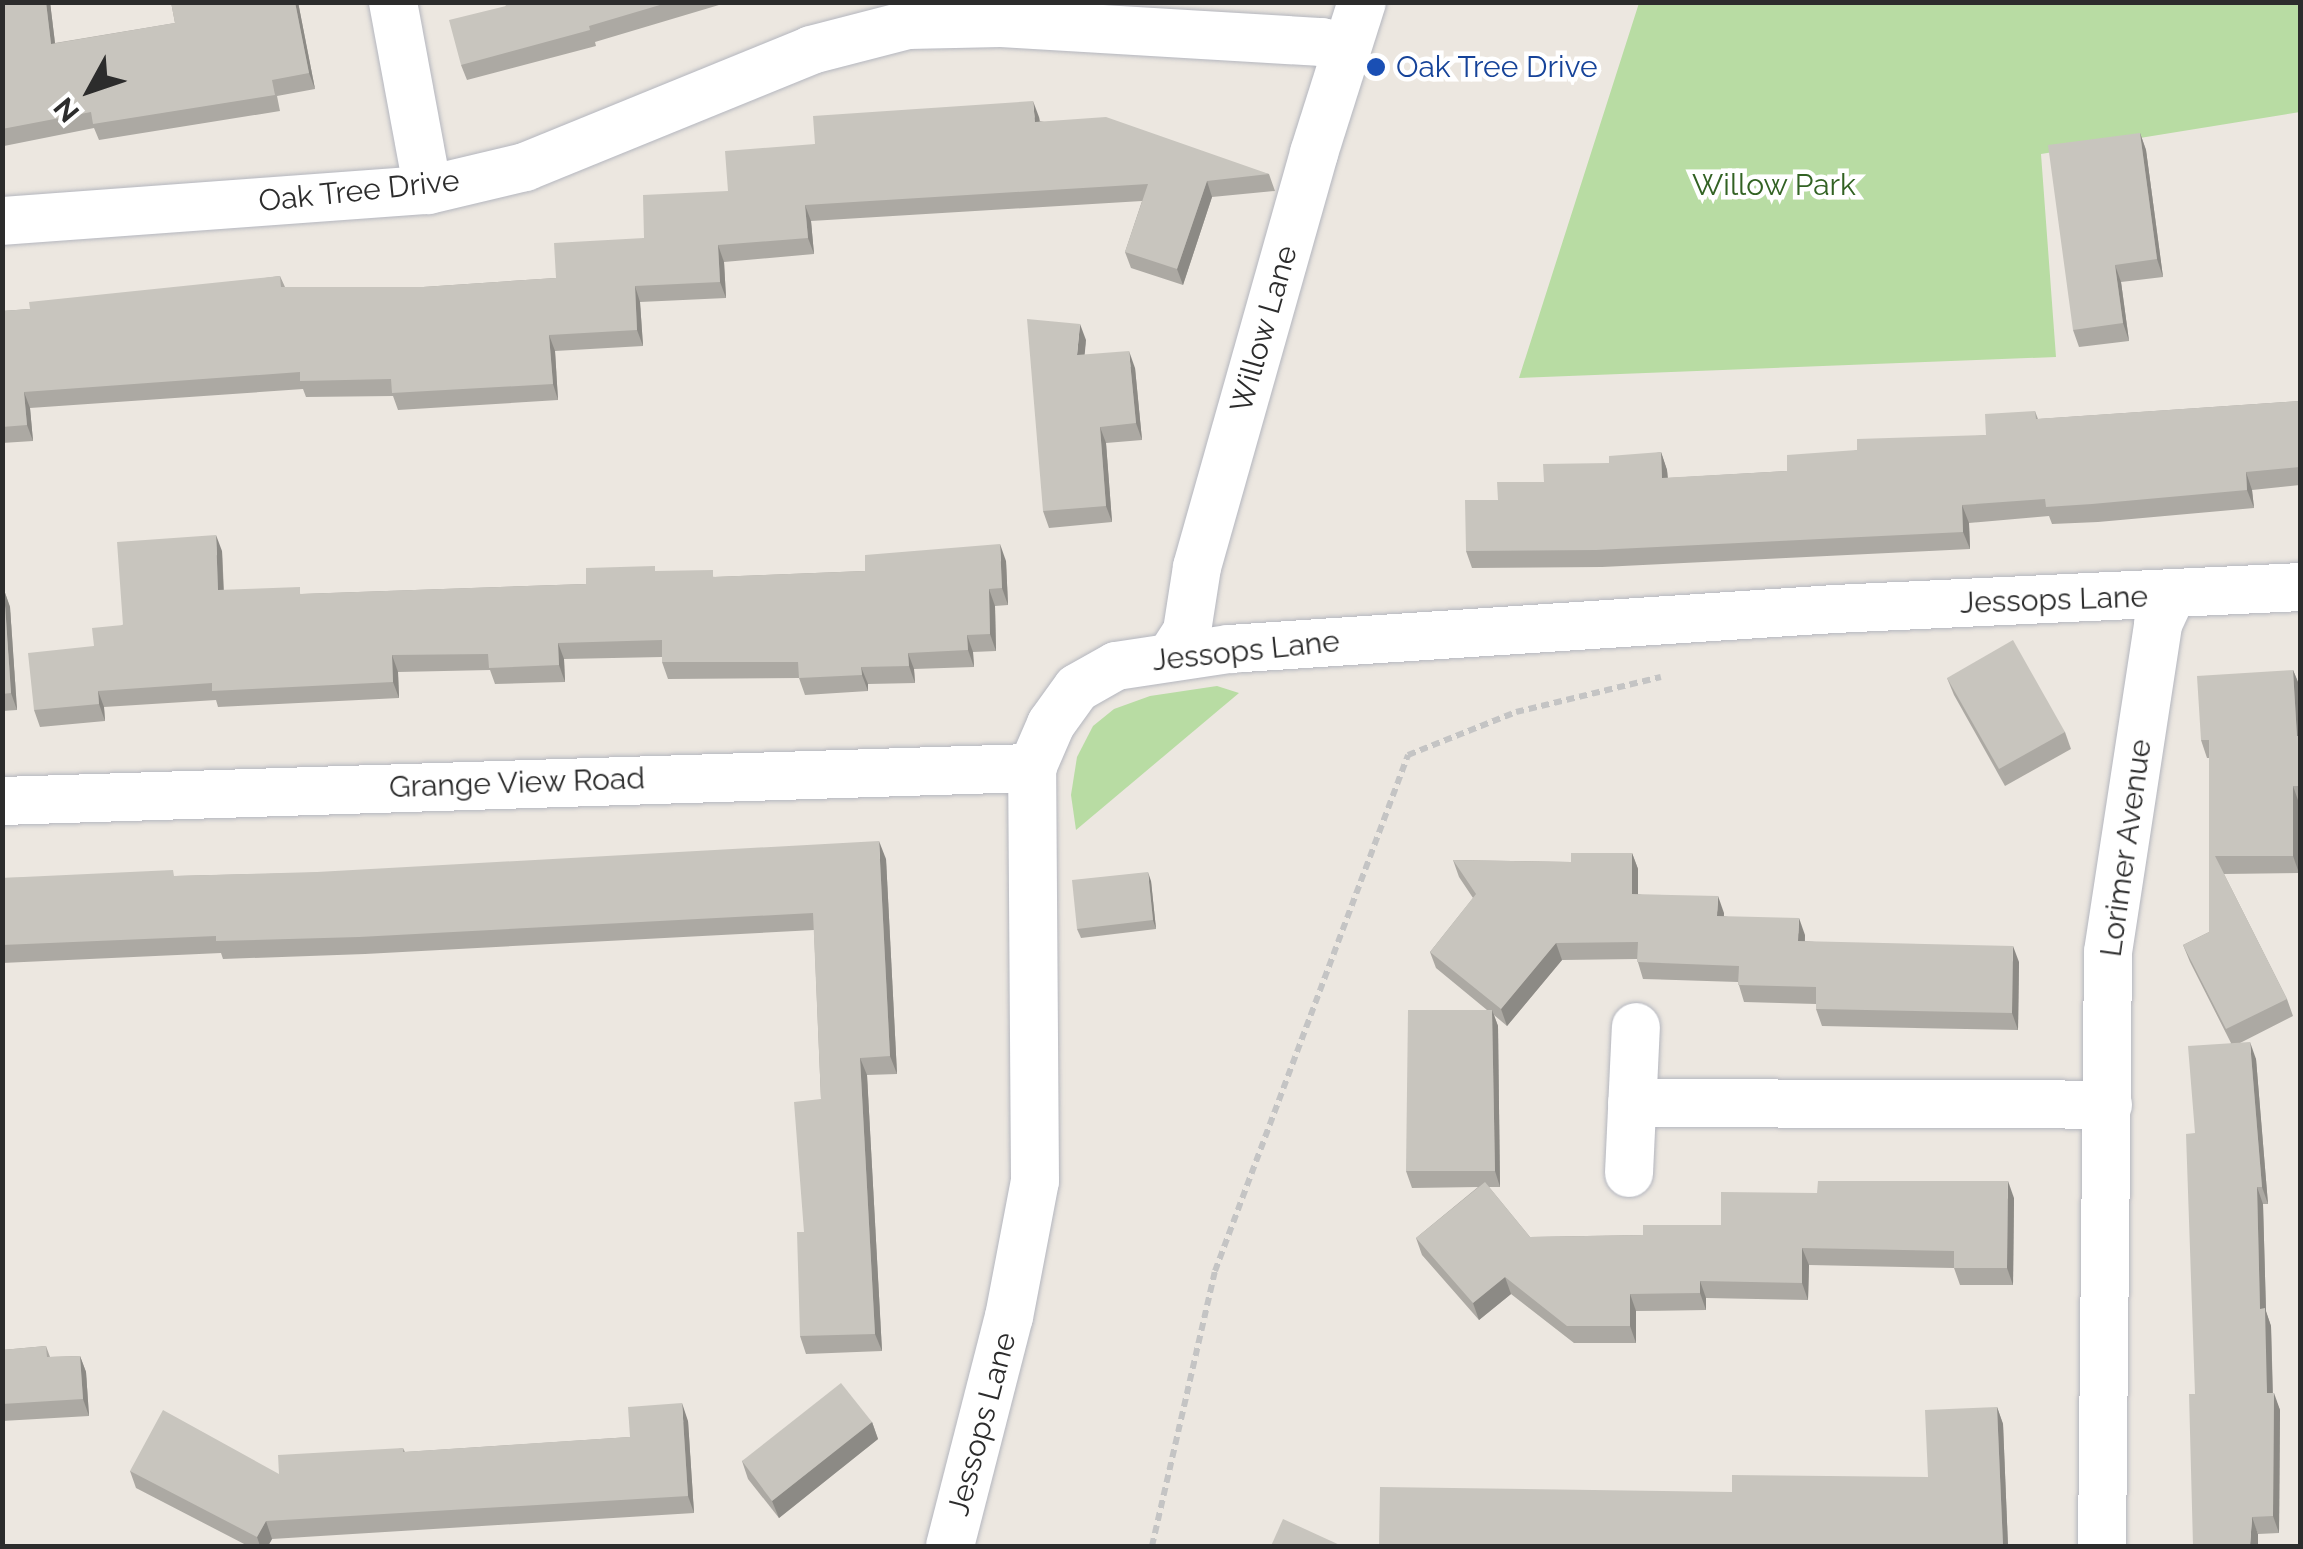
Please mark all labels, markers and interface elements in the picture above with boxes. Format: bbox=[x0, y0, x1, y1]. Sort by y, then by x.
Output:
north arrow bbox=[40, 40, 140, 140]
place label: Oak Tree Drive bbox=[1396, 49, 1598, 85]
marker: Oak Tree Drive bbox=[1365, 56, 1387, 78]
text: N bbox=[47, 91, 86, 128]
street label: Oak Tree Drive bbox=[256, 163, 462, 219]
park label: Willow Park bbox=[1692, 167, 1856, 203]
street label: Willow Lane bbox=[1223, 241, 1305, 417]
street label: Jessops Lane bbox=[1959, 579, 2149, 621]
street label: Jessops Lane bbox=[1151, 623, 1341, 679]
street label: Lorimer Avenue bbox=[2093, 736, 2159, 960]
street label: Grange View Road bbox=[388, 761, 646, 805]
street label: Jessops Lane bbox=[940, 1328, 1024, 1520]

